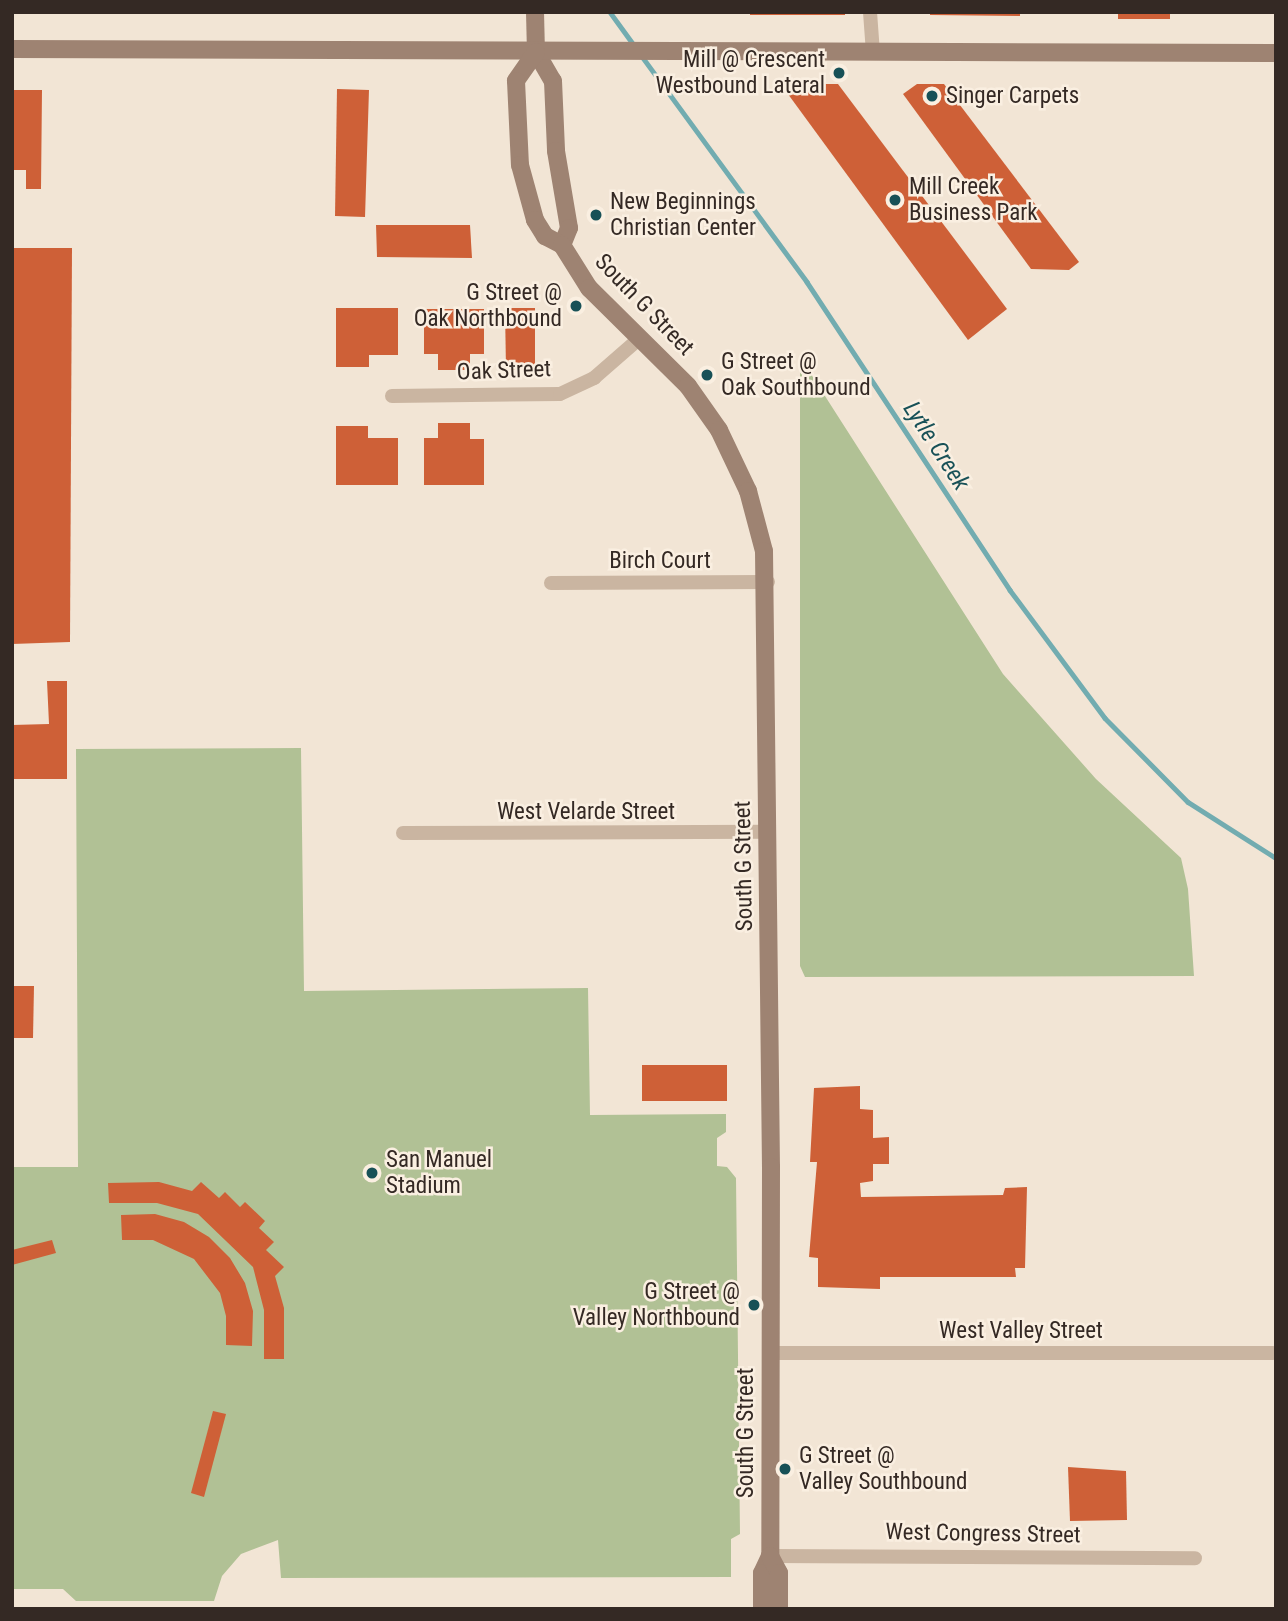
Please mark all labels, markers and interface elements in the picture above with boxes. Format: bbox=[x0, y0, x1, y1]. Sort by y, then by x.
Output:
place label: Mill @ Crescent Westbound Lateral bbox=[656, 46, 825, 100]
marker: Mill @ Crescent Westbound Lateral bbox=[831, 65, 847, 81]
place label: Singer Carpets bbox=[946, 82, 1079, 110]
marker: Singer Carpets bbox=[924, 88, 940, 104]
place label: Mill Creek Business Park bbox=[909, 173, 1038, 227]
place label: New Beginnings Christian Center bbox=[610, 188, 756, 242]
marker: Mill Creek Business Park bbox=[887, 192, 903, 208]
marker: New Beginnings Christian Center bbox=[588, 207, 604, 223]
street label: South G Street bbox=[589, 248, 699, 362]
place label: G Street @ Oak Northbound bbox=[414, 279, 562, 333]
marker: G Street @ Oak Northbound bbox=[568, 298, 584, 314]
place label: G Street @ Oak Southbound bbox=[721, 348, 871, 402]
street label: Oak Street bbox=[456, 356, 552, 386]
marker: G Street @ Oak Southbound bbox=[699, 367, 715, 383]
water label: Lytle Creek bbox=[897, 396, 975, 496]
street label: Birch Court bbox=[609, 547, 711, 575]
street label: West Velarde Street bbox=[497, 798, 675, 826]
street label: South G Street bbox=[729, 800, 759, 932]
place label: San Manuel Stadium bbox=[386, 1146, 492, 1200]
marker: San Manuel Stadium bbox=[364, 1165, 380, 1181]
place label: G Street @ Valley Northbound bbox=[573, 1278, 740, 1332]
marker: G Street @ Valley Northbound bbox=[746, 1297, 762, 1313]
street label: West Valley Street bbox=[939, 1317, 1103, 1345]
street label: South G Street bbox=[732, 1368, 760, 1498]
place label: G Street @ Valley Southbound bbox=[799, 1442, 968, 1496]
marker: G Street @ Valley Southbound bbox=[777, 1461, 793, 1477]
street label: West Congress Street bbox=[885, 1518, 1081, 1550]

